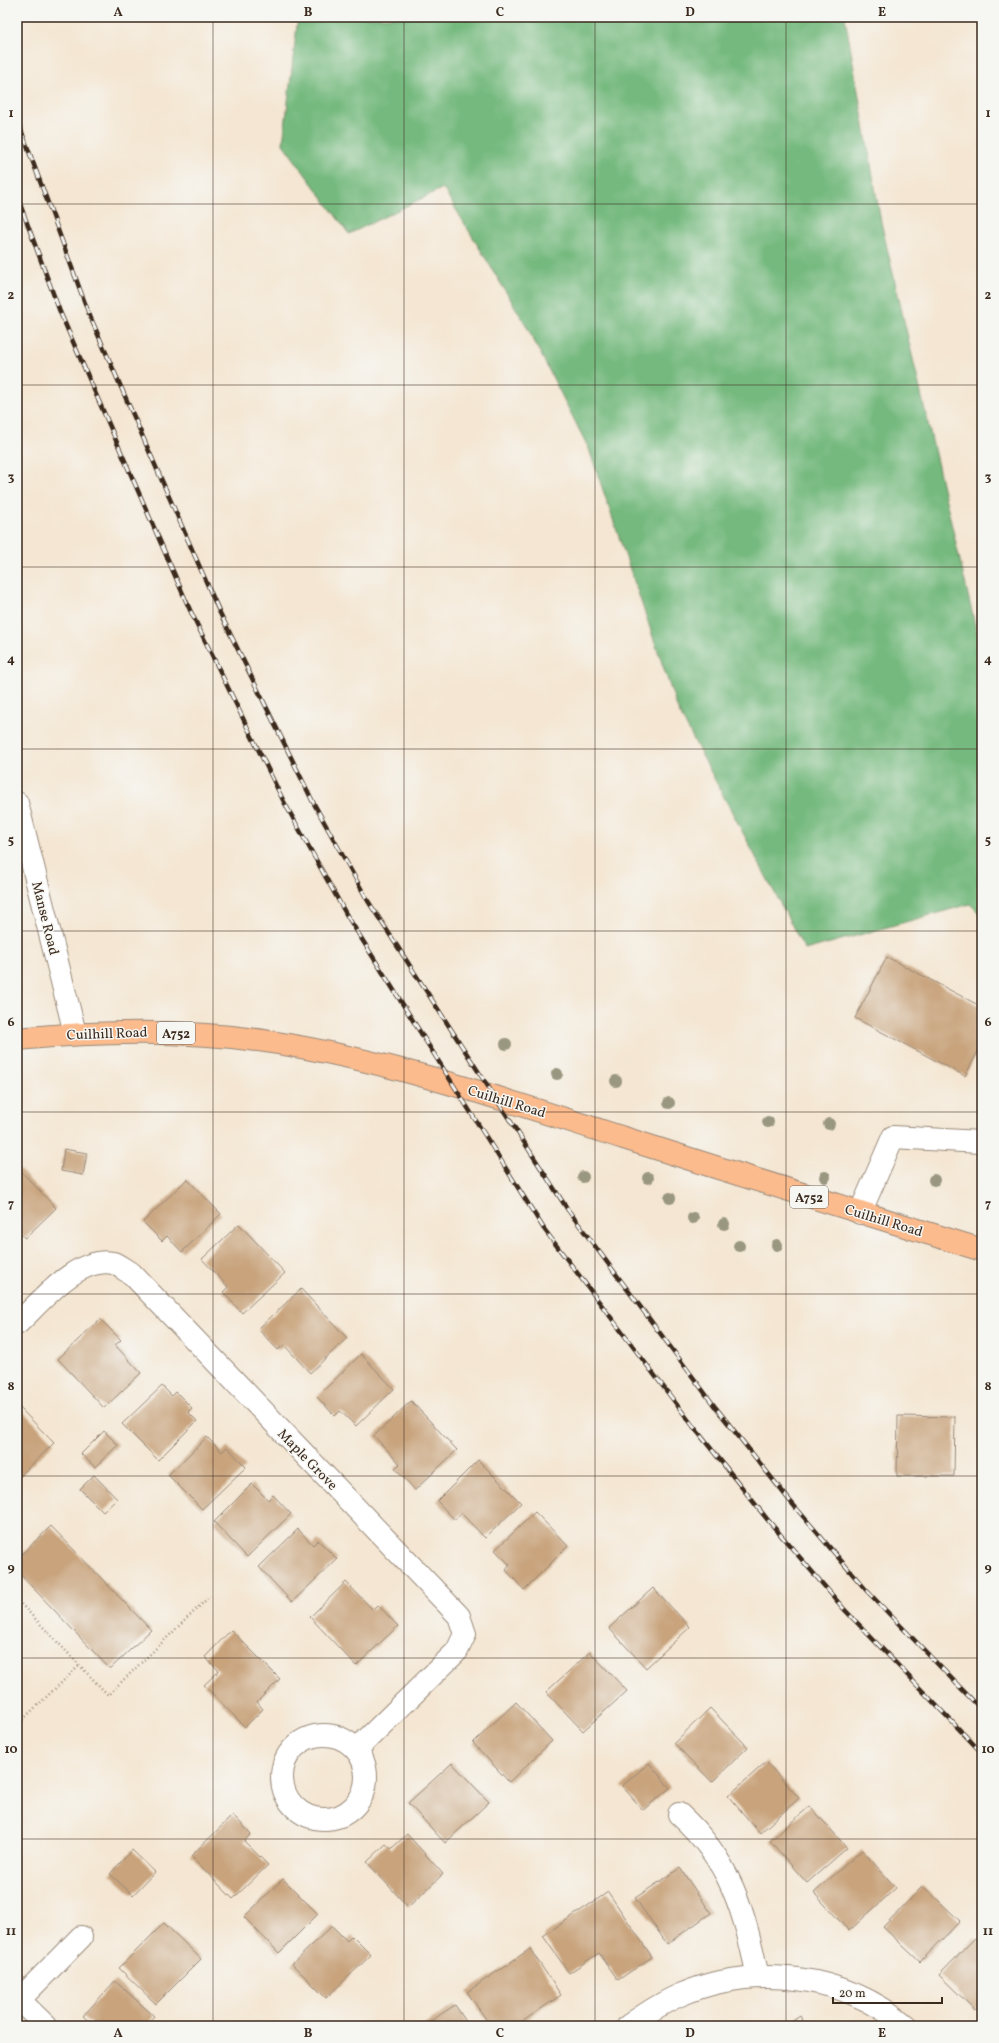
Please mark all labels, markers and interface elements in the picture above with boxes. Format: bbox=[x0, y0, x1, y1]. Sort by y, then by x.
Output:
text: A bbox=[113, 4, 123, 22]
text: B bbox=[304, 4, 313, 22]
text: C bbox=[496, 4, 504, 22]
text: D bbox=[685, 4, 695, 22]
text: E bbox=[878, 4, 886, 22]
text: 1 bbox=[8, 105, 14, 123]
text: 1 bbox=[985, 105, 991, 123]
text: 2 bbox=[8, 287, 15, 305]
text: 2 bbox=[985, 287, 992, 305]
text: 3 bbox=[8, 469, 15, 487]
text: 3 bbox=[985, 469, 992, 487]
text: 4 bbox=[7, 651, 15, 669]
text: 4 bbox=[984, 651, 992, 669]
text: 5 bbox=[8, 832, 14, 850]
text: 5 bbox=[985, 832, 991, 850]
street label: Manse Road bbox=[26, 879, 63, 957]
text: 6 bbox=[7, 1014, 15, 1032]
text: 6 bbox=[984, 1014, 992, 1032]
road number: A752 bbox=[157, 1022, 195, 1044]
street label: Cuilhill Road bbox=[66, 1024, 148, 1045]
street label: Cuilhill Road bbox=[465, 1082, 548, 1123]
road number: A752 bbox=[790, 1186, 828, 1208]
text: 7 bbox=[8, 1196, 14, 1214]
text: 7 bbox=[985, 1196, 991, 1214]
street label: Cuilhill Road bbox=[842, 1201, 925, 1242]
text: 8 bbox=[7, 1378, 15, 1396]
text: 8 bbox=[984, 1378, 992, 1396]
street label: Maple Grove bbox=[273, 1425, 341, 1495]
text: 9 bbox=[7, 1559, 15, 1577]
text: 9 bbox=[984, 1559, 992, 1577]
text: 10 bbox=[4, 1741, 18, 1759]
text: 10 bbox=[981, 1741, 995, 1759]
text: 11 bbox=[6, 1923, 16, 1941]
text: 11 bbox=[983, 1923, 993, 1941]
scale bar bbox=[833, 1979, 942, 2005]
text: 20 m bbox=[839, 1986, 866, 2002]
text: A bbox=[113, 2025, 123, 2043]
text: B bbox=[304, 2025, 313, 2043]
text: C bbox=[496, 2025, 504, 2043]
text: D bbox=[685, 2025, 695, 2043]
text: E bbox=[878, 2025, 886, 2043]

